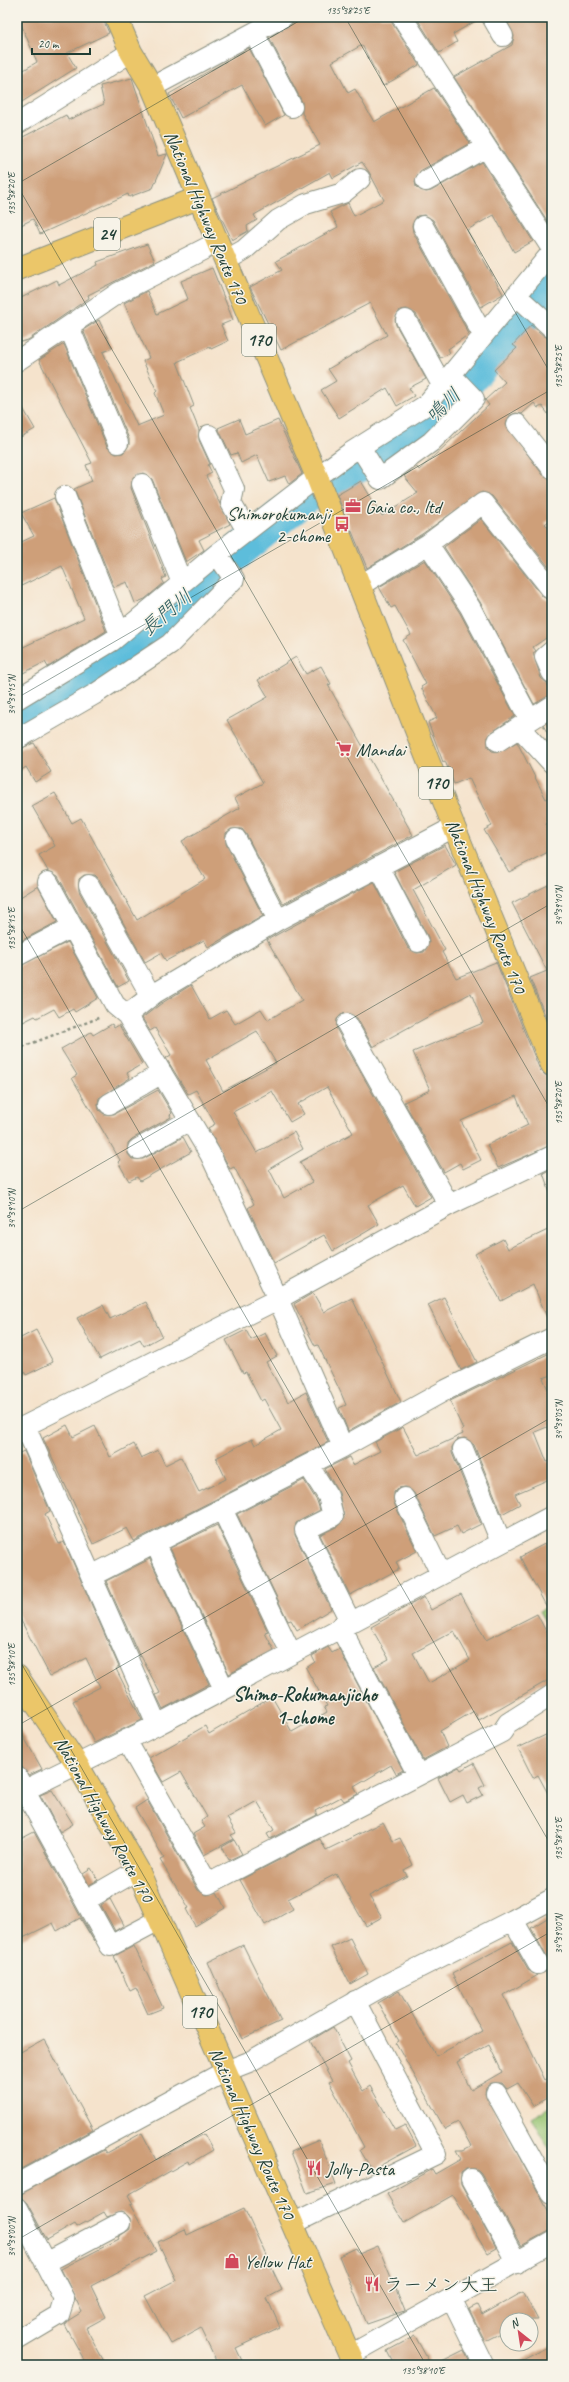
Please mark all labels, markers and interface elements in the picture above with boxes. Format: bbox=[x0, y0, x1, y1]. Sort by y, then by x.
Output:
text: 135°38'25"E bbox=[326, 4, 371, 17]
scale bar bbox=[32, 30, 90, 56]
text: 20 m bbox=[38, 36, 60, 52]
street label: National Highway Route 170 bbox=[159, 127, 254, 309]
text: 135°38'20"E bbox=[5, 171, 18, 216]
road number: 24 bbox=[94, 218, 120, 250]
road number: 170 bbox=[242, 324, 276, 356]
text: 135°38'25"E bbox=[552, 344, 565, 389]
water label: 鳴川 bbox=[420, 382, 466, 428]
place label: Gaia co., ltd bbox=[365, 495, 444, 519]
office icon: Gaia co., ltd bbox=[344, 497, 362, 515]
place label: Shimorokumanji 2-chome bbox=[227, 502, 332, 548]
bus stop icon: Shimorokumanji 2-chome bbox=[333, 515, 351, 533]
water label: 長門川 bbox=[135, 584, 197, 641]
text: 34°39'15"N bbox=[5, 673, 18, 715]
place label: Mandai bbox=[356, 738, 408, 762]
supermarket icon: Mandai bbox=[335, 740, 353, 758]
road number: 170 bbox=[419, 767, 453, 799]
street label: National Highway Route 170 bbox=[440, 816, 533, 998]
text: 34°39'10"N bbox=[552, 884, 565, 926]
text: 135°38'15"E bbox=[5, 906, 18, 951]
text: 135°38'20"E bbox=[552, 1080, 565, 1125]
text: 34°39'10"N bbox=[5, 1187, 18, 1229]
text: 34°39'05"N bbox=[552, 1398, 565, 1440]
text: 135°38'10"E bbox=[5, 1642, 18, 1687]
district label: Shimo-Rokumanjicho 1-chome bbox=[233, 1682, 379, 1730]
street label: National Highway Route 170 bbox=[49, 1732, 160, 1908]
text: 135°38'15"E bbox=[552, 1816, 565, 1861]
text: 34°39'00"N bbox=[552, 1912, 565, 1954]
road number: 170 bbox=[183, 1996, 217, 2028]
street label: National Highway Route 170 bbox=[203, 2044, 301, 2224]
place label: Jolly-Pasta bbox=[325, 2157, 396, 2181]
restaurant icon: Jolly-Pasta bbox=[305, 2159, 323, 2177]
text: 34°39'00"N bbox=[5, 2215, 18, 2257]
place label: Yellow Hat bbox=[244, 2250, 313, 2274]
shop icon: Yellow Hat bbox=[223, 2252, 241, 2270]
place label: ラーメン大王 bbox=[384, 2273, 498, 2297]
restaurant icon: ラーメン大王 bbox=[363, 2275, 381, 2293]
north arrow bbox=[499, 2312, 539, 2352]
text: N bbox=[508, 2314, 522, 2331]
text: 135°38'10"E bbox=[401, 2364, 446, 2377]

